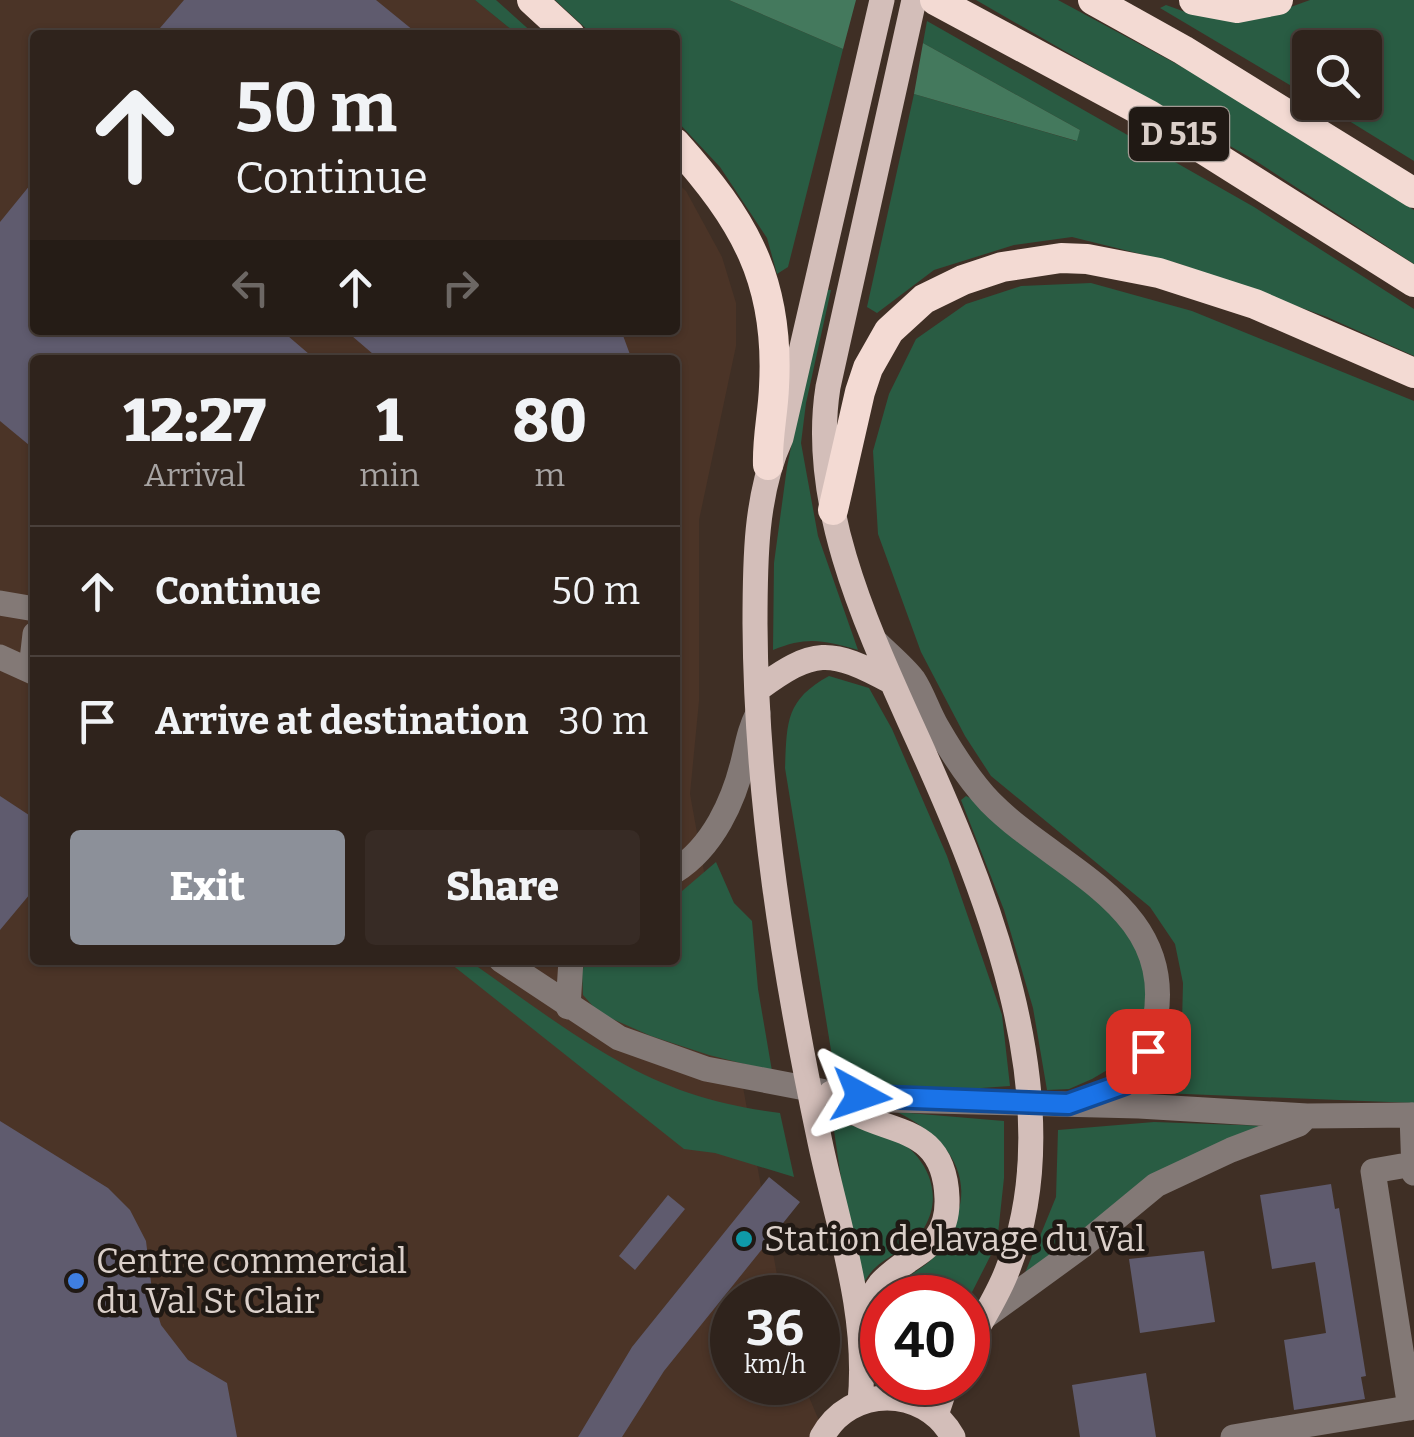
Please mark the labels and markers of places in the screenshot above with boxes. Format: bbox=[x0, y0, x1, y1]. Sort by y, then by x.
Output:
pin bbox=[1106, 1009, 1191, 1094]
place label: Station de lavage du Val bbox=[764, 1218, 1145, 1260]
marker: Station de lavage du Val bbox=[733, 1228, 755, 1250]
place label: Centre commercial du Val St Clair bbox=[96, 1240, 407, 1322]
marker: Centre commercial du Val St Clair bbox=[65, 1270, 87, 1292]

